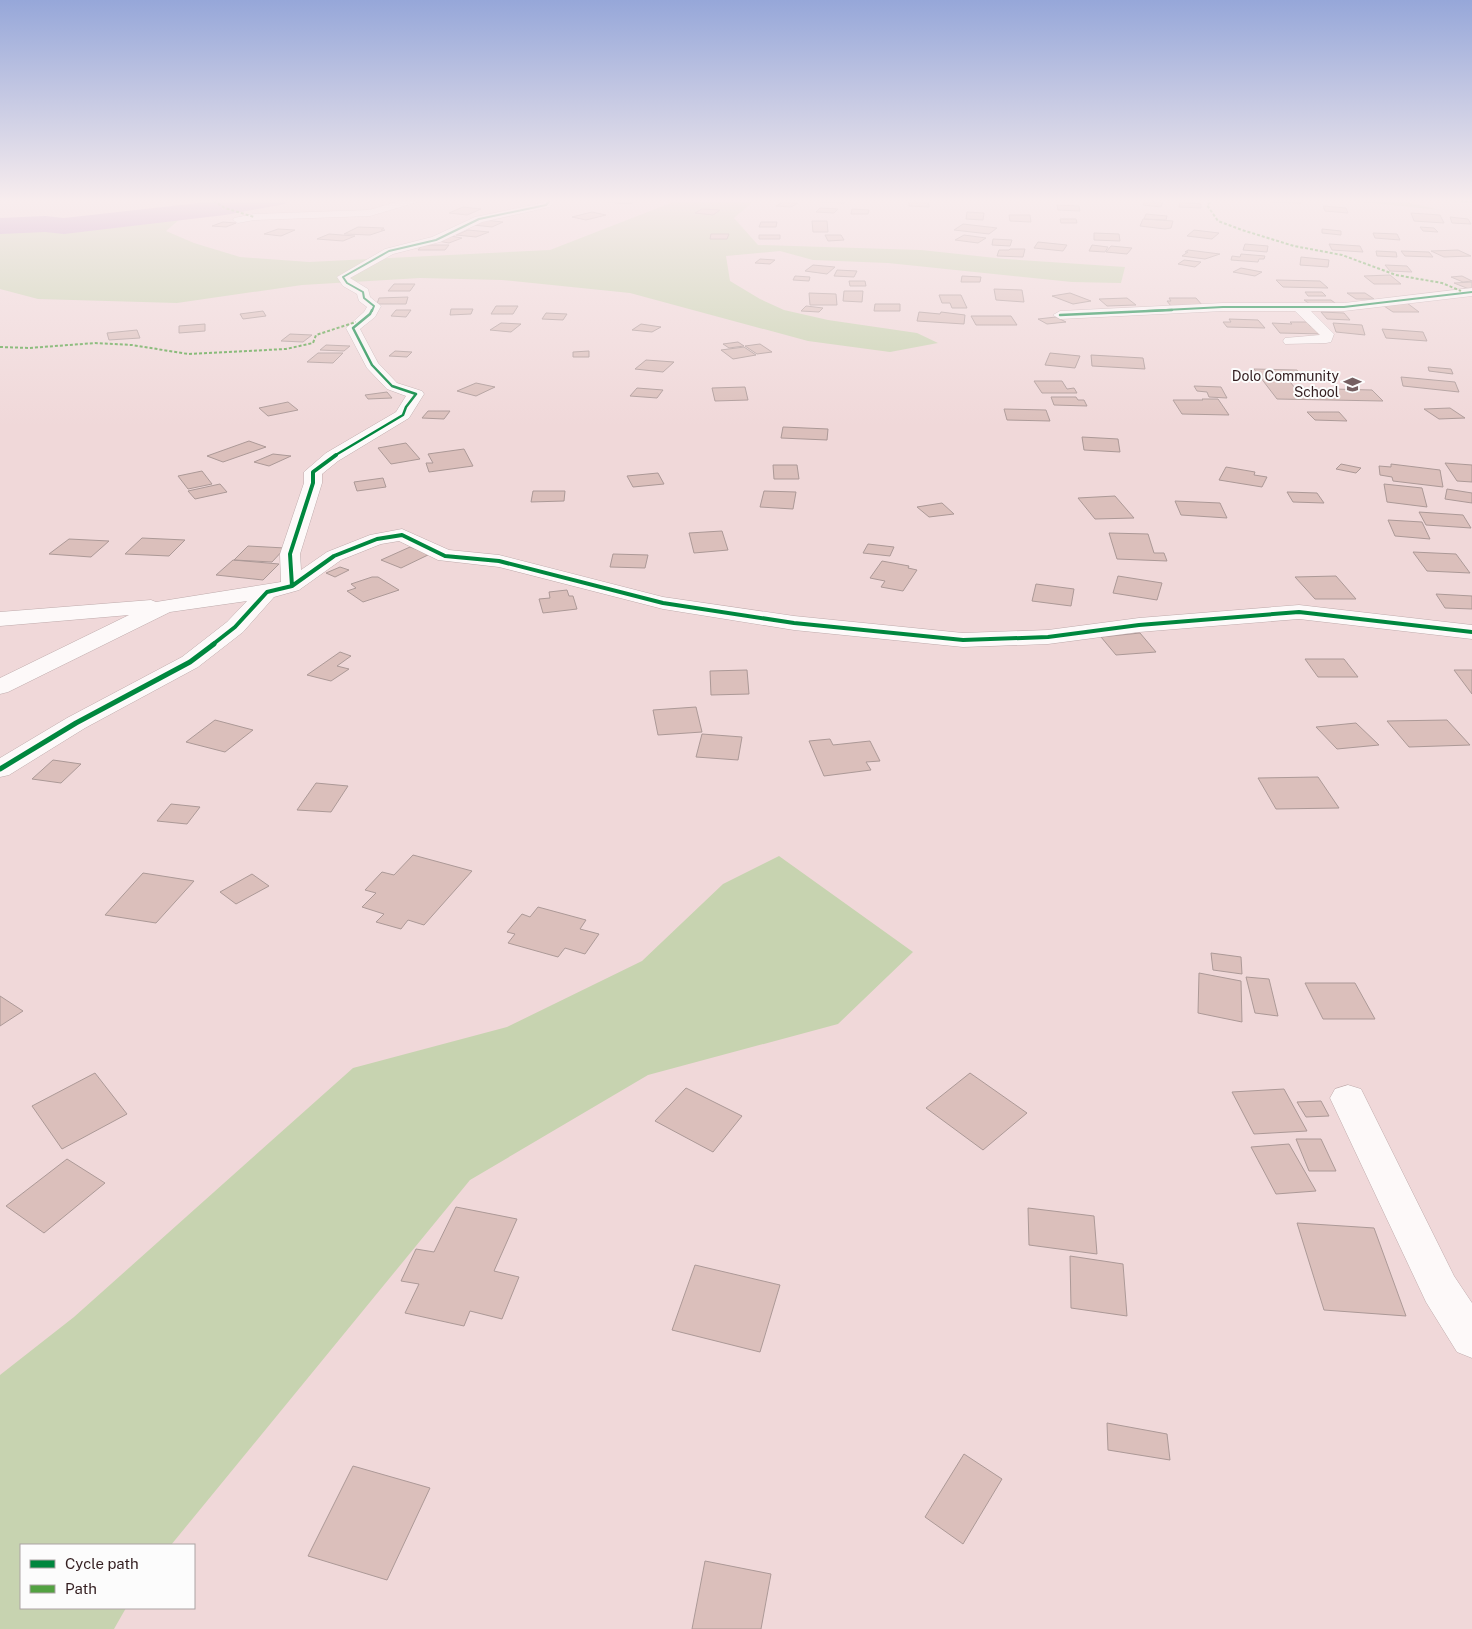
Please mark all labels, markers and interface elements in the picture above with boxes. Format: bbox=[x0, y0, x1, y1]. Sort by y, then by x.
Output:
place label: Dolo Community School bbox=[1232, 368, 1340, 400]
school or university icon: Dolo Community School bbox=[1343, 374, 1363, 394]
legend bbox=[20, 1544, 195, 1609]
text: Cycle path bbox=[65, 1555, 139, 1572]
text: Path bbox=[65, 1580, 97, 1597]

